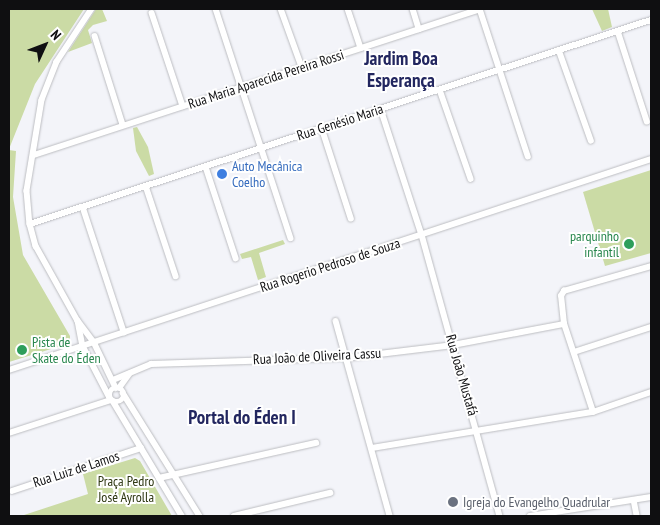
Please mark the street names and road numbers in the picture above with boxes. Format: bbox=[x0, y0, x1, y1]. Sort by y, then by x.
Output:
street label: Rua Maria Aparecida Pereira Rossi bbox=[186, 46, 346, 112]
street label: Rua Genésio Maria bbox=[295, 100, 385, 144]
street label: Rua Rogerio Pedroso de Souza bbox=[258, 234, 402, 296]
street label: Rua João Mustafá bbox=[442, 332, 482, 418]
street label: Rua João de Oliveira Cassu bbox=[253, 344, 381, 368]
street label: Rua Luiz de Lamos bbox=[31, 447, 121, 491]

